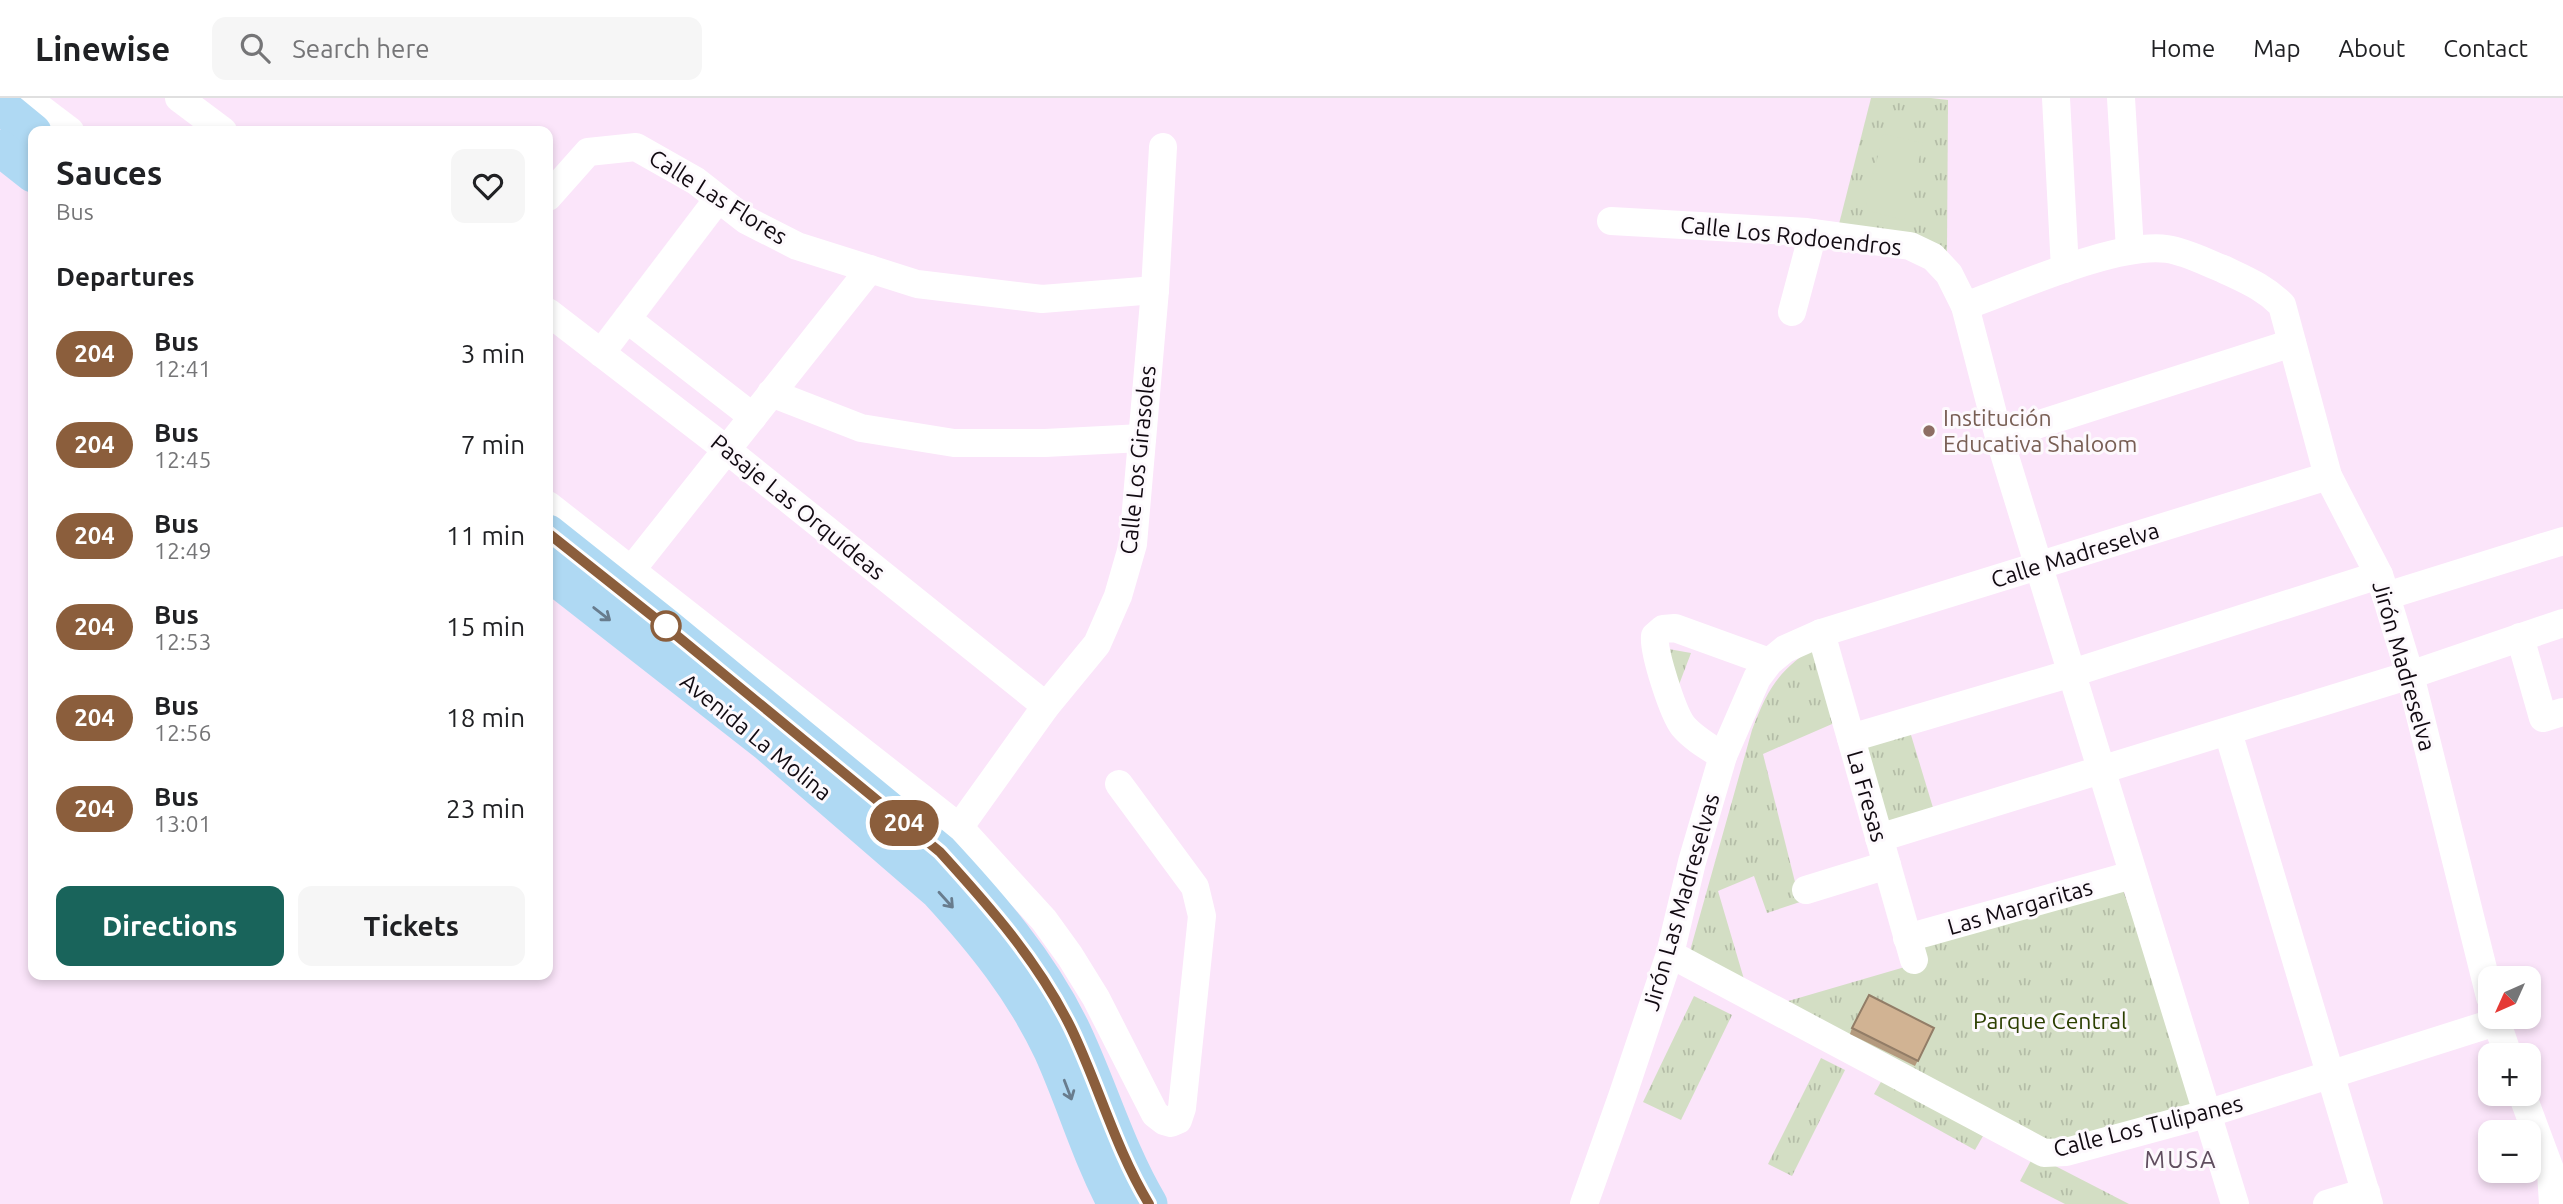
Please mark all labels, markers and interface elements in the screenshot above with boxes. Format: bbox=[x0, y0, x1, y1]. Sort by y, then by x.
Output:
search box bbox=[212, 17, 702, 80]
icon: search bbox=[236, 29, 274, 67]
text: Linewise bbox=[35, 30, 170, 67]
text: Search here bbox=[292, 34, 430, 63]
text: Home bbox=[2150, 35, 2215, 62]
text: Map bbox=[2253, 35, 2300, 62]
text: About bbox=[2338, 35, 2405, 62]
text: Contact bbox=[2443, 35, 2528, 62]
street label: Calle Las Flores bbox=[645, 144, 792, 249]
button: heart bbox=[451, 149, 525, 223]
text: Sauces bbox=[56, 154, 162, 191]
text: Bus bbox=[56, 199, 94, 224]
street label: Calle Los Rodoendros bbox=[1679, 211, 1903, 260]
text: Departures bbox=[56, 262, 194, 291]
text: Bus bbox=[154, 327, 199, 356]
text: 3 min bbox=[461, 339, 525, 368]
text: 204 bbox=[74, 340, 115, 367]
text: 12:41 bbox=[154, 356, 212, 381]
street label: Calle Los Girasoles bbox=[1115, 364, 1160, 556]
place label: Institución Educativa Shaloom bbox=[1943, 405, 2137, 456]
text: Bus bbox=[154, 418, 199, 447]
marker: Institución Educativa Shaloom bbox=[1921, 423, 1937, 439]
street label: Pasaje Las Orquídeas bbox=[706, 429, 890, 584]
text: 7 min bbox=[461, 430, 525, 459]
text: 204 bbox=[74, 431, 115, 458]
text: 12:45 bbox=[154, 447, 212, 472]
text: Bus bbox=[154, 509, 199, 538]
street label: Calle Madreselva bbox=[1988, 517, 2162, 592]
text: 11 min bbox=[446, 521, 525, 550]
text: 204 bbox=[74, 522, 115, 549]
text: 12:49 bbox=[154, 538, 212, 563]
street label: Jirón Madreselva bbox=[2368, 578, 2441, 754]
text: Bus bbox=[154, 600, 199, 629]
one-way arrow bbox=[592, 606, 610, 621]
unlabelled marker bbox=[651, 611, 681, 641]
text: 15 min bbox=[446, 612, 525, 641]
text: 204 bbox=[74, 613, 115, 640]
text: 12:53 bbox=[154, 629, 212, 654]
street label: Avenida La Molina bbox=[676, 668, 837, 805]
text: Bus bbox=[154, 691, 199, 720]
text: 18 min bbox=[446, 703, 525, 732]
text: 204 bbox=[74, 704, 115, 731]
text: 12:56 bbox=[154, 720, 212, 745]
street label: La Fresas bbox=[1843, 747, 1892, 844]
text: Bus bbox=[154, 782, 199, 811]
street label: Jirón Las Madreselvas bbox=[1638, 790, 1723, 1013]
text: 23 min bbox=[446, 794, 525, 823]
text: 204 bbox=[74, 795, 115, 822]
line badge: 204 bbox=[864, 800, 944, 846]
text: 204 bbox=[884, 809, 924, 836]
text: 13:01 bbox=[154, 811, 212, 836]
street label: Las Margaritas bbox=[1945, 874, 2095, 939]
button: Directions bbox=[56, 886, 284, 966]
button: Tickets bbox=[298, 886, 525, 966]
one-way arrow bbox=[938, 891, 954, 909]
north arrow bbox=[2478, 966, 2541, 1029]
map controls bbox=[2478, 966, 2541, 1183]
park label: Parque Central bbox=[1973, 1008, 2127, 1033]
button: + bbox=[2478, 1043, 2541, 1106]
one-way arrow bbox=[1062, 1079, 1075, 1101]
street label: Calle Los Tulipanes bbox=[2051, 1090, 2245, 1161]
button: − bbox=[2478, 1120, 2541, 1183]
district label: MUSA bbox=[2144, 1146, 2218, 1173]

